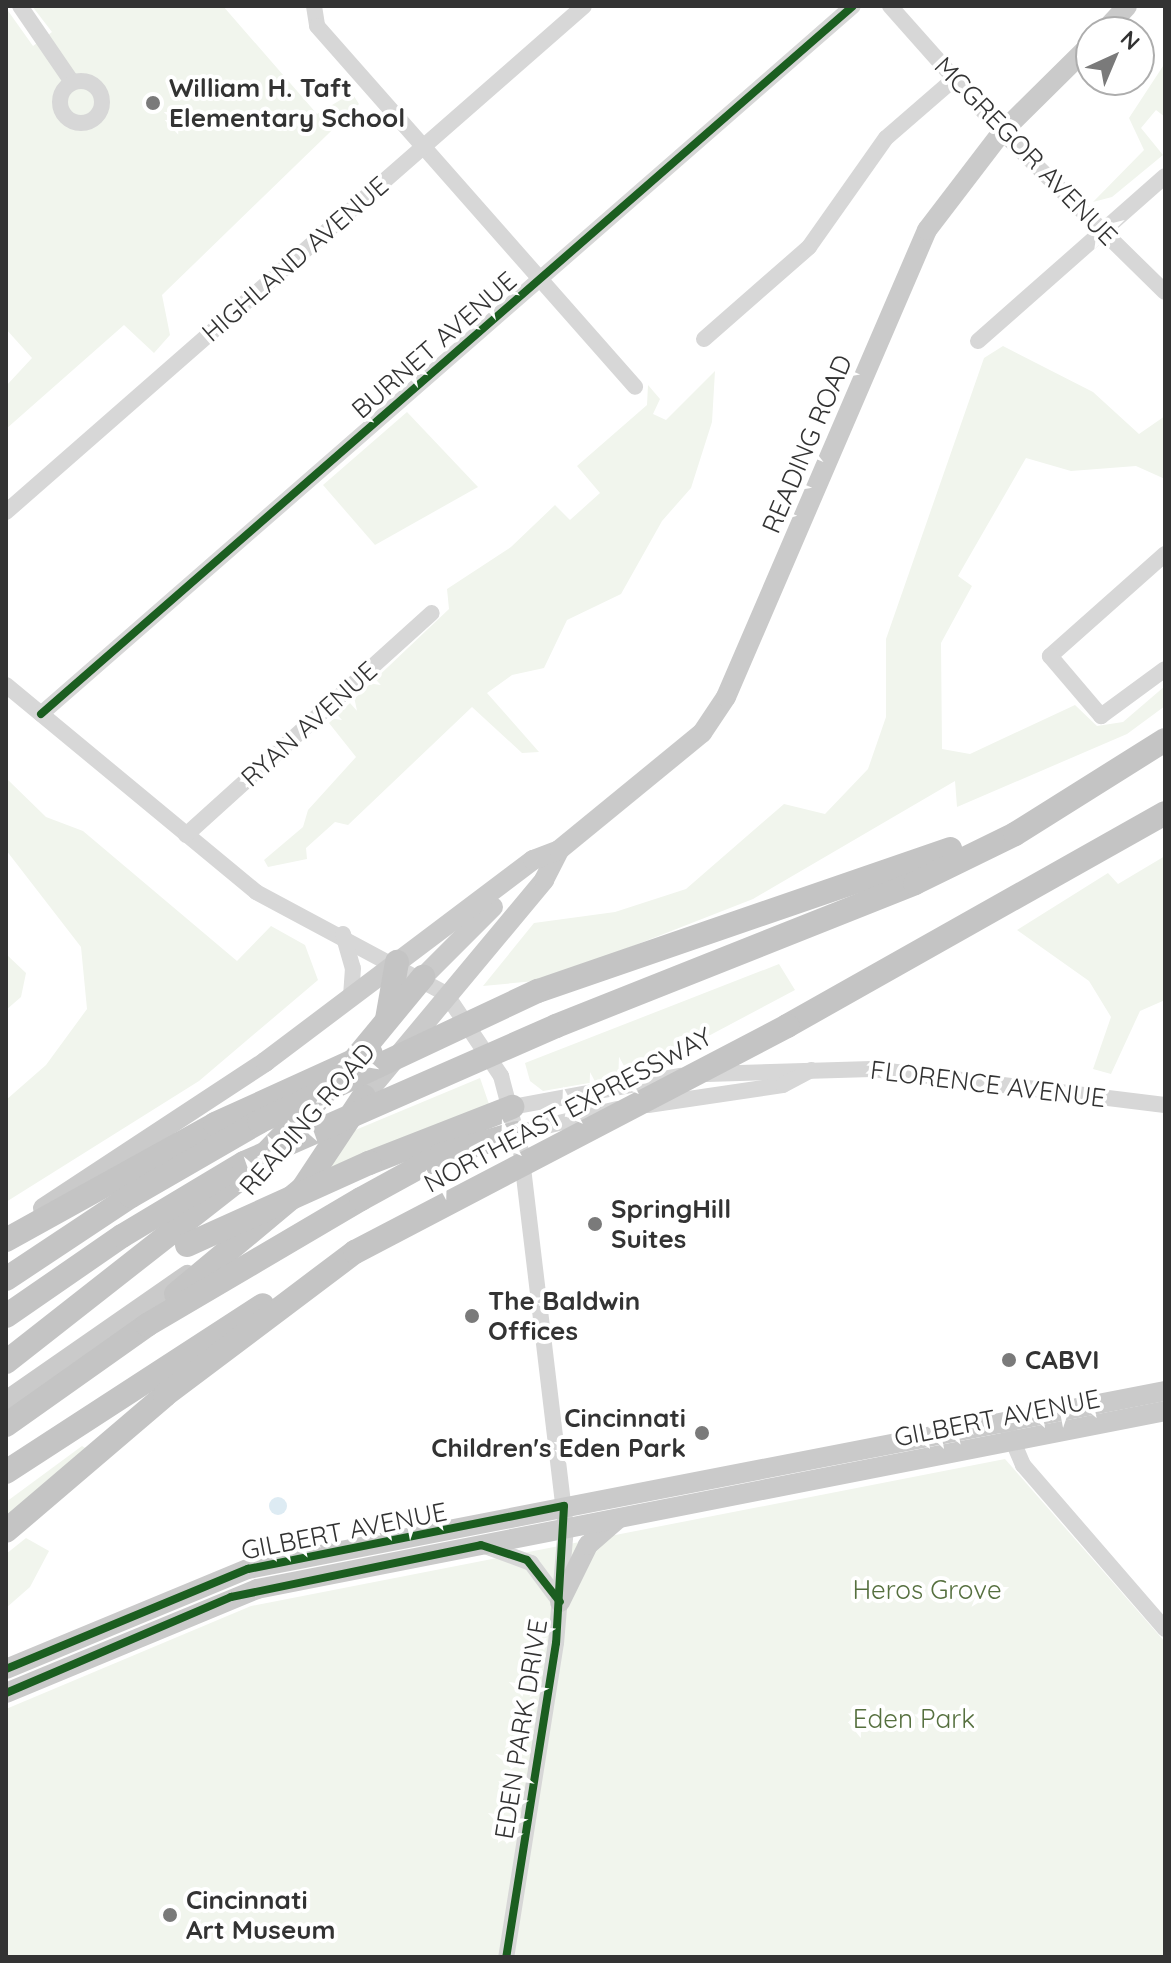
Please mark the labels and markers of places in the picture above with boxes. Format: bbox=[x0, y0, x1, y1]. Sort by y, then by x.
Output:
place label: William H. Taft Elementary School bbox=[169, 72, 405, 134]
marker: William H. Taft Elementary School bbox=[144, 94, 162, 112]
place label: SpringHill Suites bbox=[611, 1193, 731, 1254]
marker: SpringHill Suites bbox=[586, 1215, 604, 1233]
place label: The Baldwin Offices bbox=[488, 1285, 640, 1346]
marker: The Baldwin Offices bbox=[463, 1307, 481, 1325]
place label: CABVI bbox=[1025, 1344, 1100, 1376]
marker: CABVI bbox=[1000, 1351, 1018, 1369]
place label: Cincinnati Children's Eden Park bbox=[431, 1402, 686, 1464]
marker: Cincinnati Children's Eden Park bbox=[693, 1424, 711, 1442]
place label: Cincinnati Art Museum bbox=[186, 1884, 335, 1946]
marker: Cincinnati Art Museum bbox=[161, 1906, 179, 1924]

